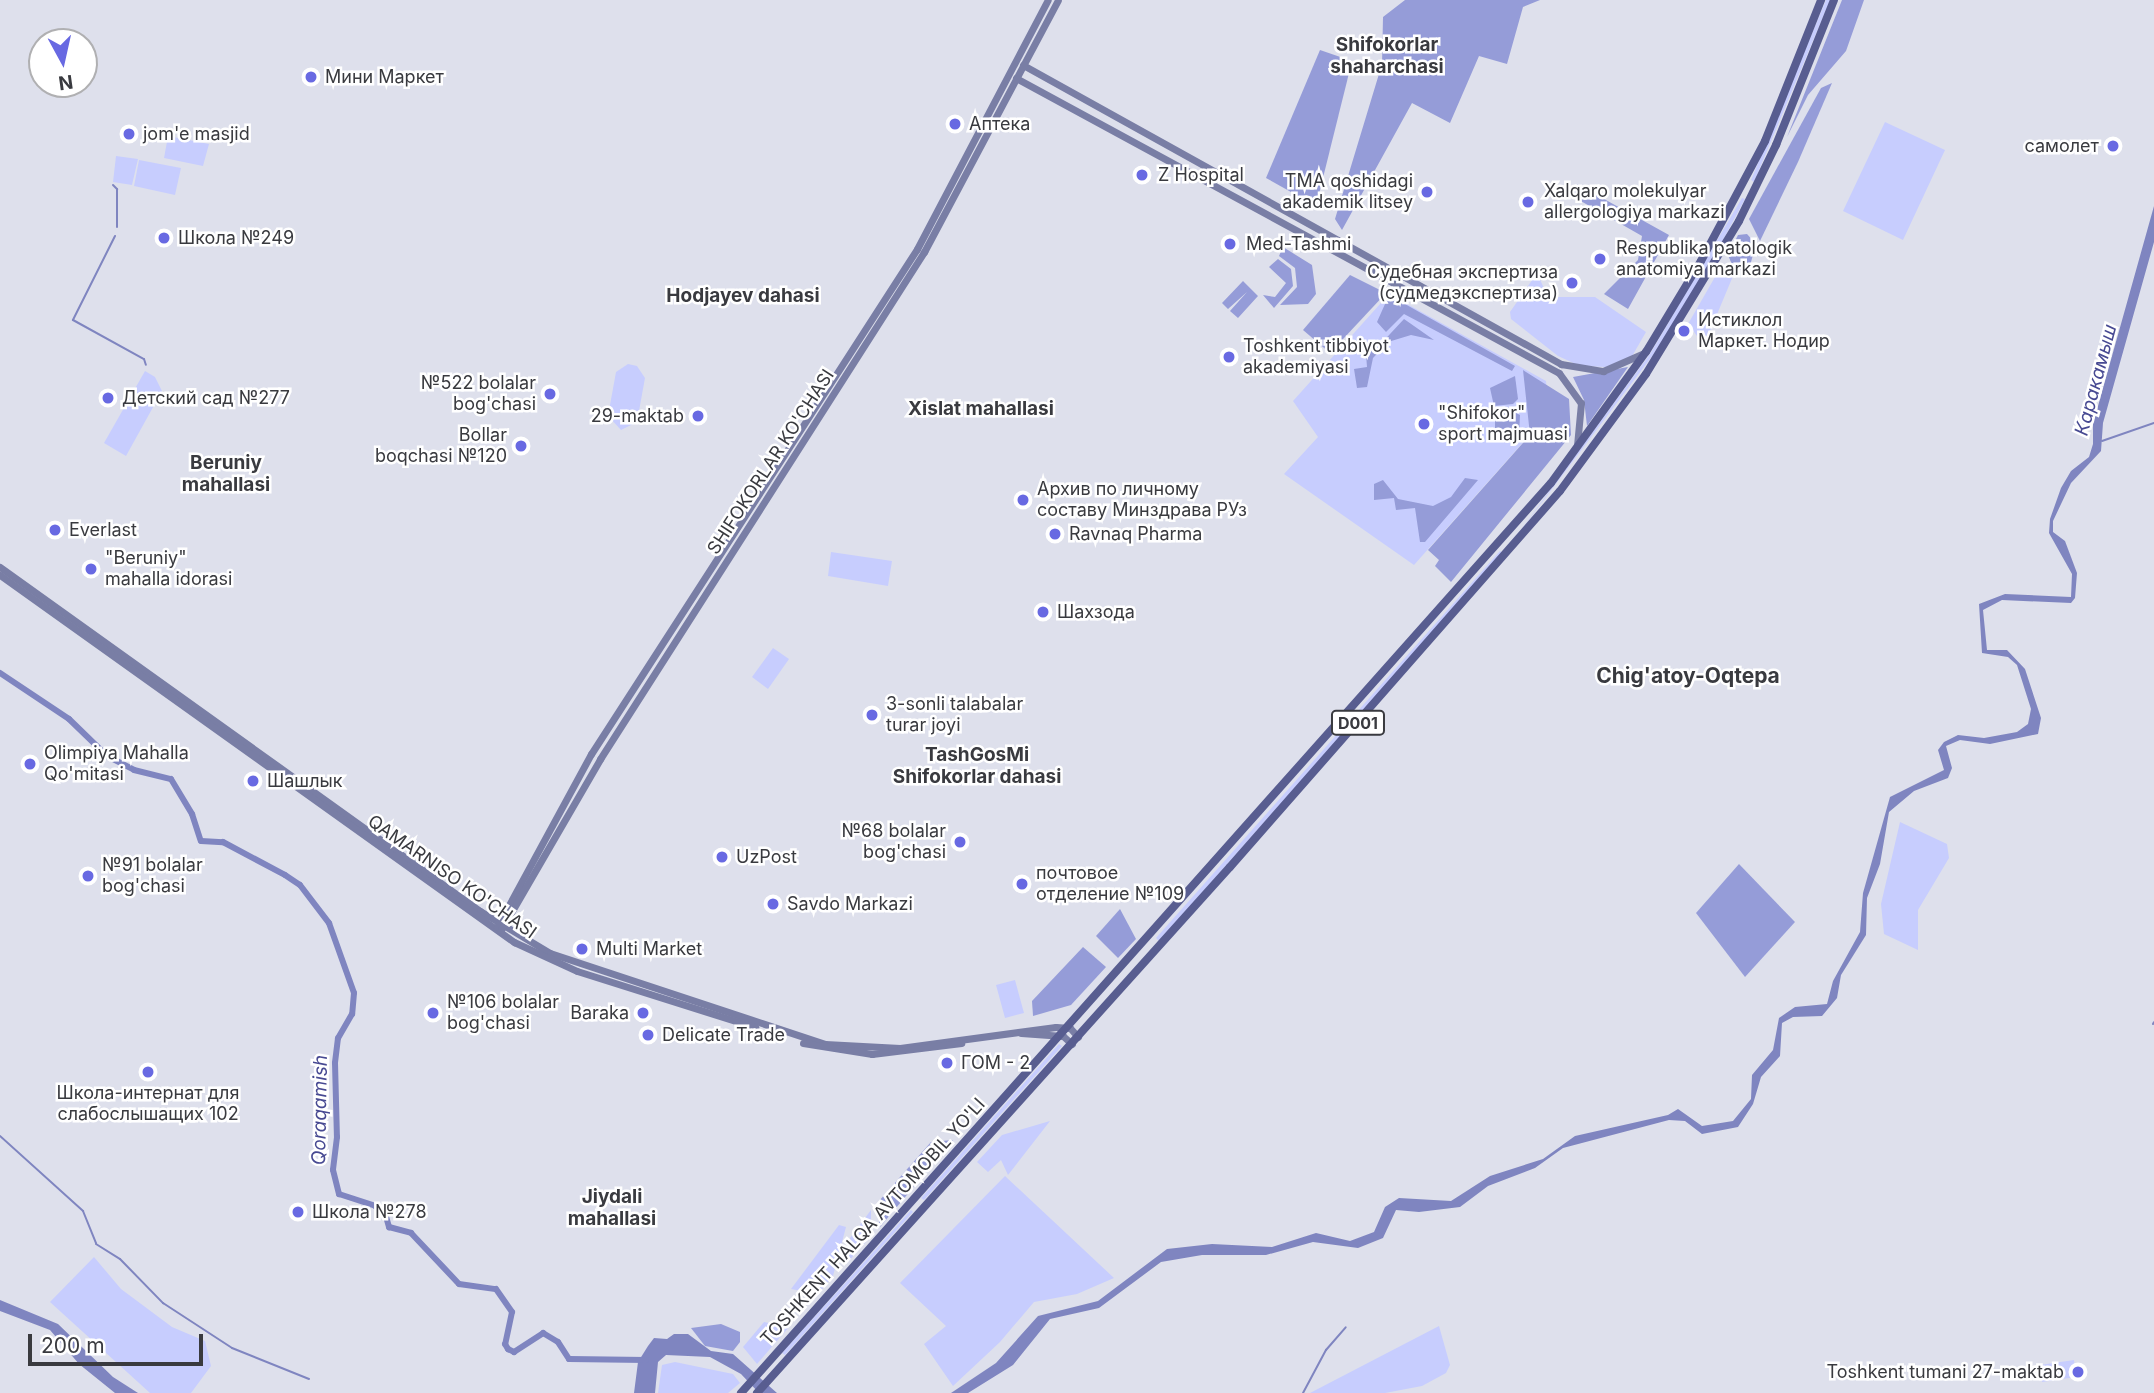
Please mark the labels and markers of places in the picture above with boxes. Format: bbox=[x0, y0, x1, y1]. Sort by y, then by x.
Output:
place label: Мини Маркет bbox=[325, 66, 444, 88]
marker: Мини Маркет bbox=[303, 69, 319, 85]
place label: Аптека bbox=[969, 113, 1030, 135]
marker: Аптека bbox=[947, 116, 963, 132]
place label: jom'e masjid bbox=[143, 123, 250, 145]
marker: jom'e masjid bbox=[121, 126, 137, 142]
place label: самолет bbox=[2025, 135, 2099, 157]
marker: самолет bbox=[2105, 138, 2121, 154]
place label: Z Hospital bbox=[1158, 164, 1244, 186]
marker: Z Hospital bbox=[1132, 165, 1152, 185]
place label: TMA qoshidagi akademik litsey bbox=[1282, 171, 1413, 214]
place label: Xalqaro molekulyar allergologiya markazi bbox=[1544, 181, 1725, 224]
marker: TMA qoshidagi akademik litsey bbox=[1419, 184, 1435, 200]
marker: Xalqaro molekulyar allergologiya markazi bbox=[1518, 192, 1538, 212]
place label: Школа №249 bbox=[178, 227, 294, 249]
marker: Школа №249 bbox=[156, 230, 172, 246]
place label: Med-Tashmi bbox=[1246, 233, 1351, 255]
marker: Med-Tashmi bbox=[1220, 234, 1240, 254]
place label: Respublika patologik anatomiya markazi bbox=[1616, 238, 1792, 280]
marker: Respublika patologik anatomiya markazi bbox=[1590, 249, 1610, 269]
place label: Судебная экспертиза (судмедэкспертиза) bbox=[1367, 262, 1558, 304]
marker: Судебная экспертиза (судмедэкспертиза) bbox=[1564, 275, 1580, 291]
place label: Истиклол Маркет. Нодир bbox=[1698, 310, 1830, 352]
marker: Истиклол Маркет. Нодир bbox=[1676, 323, 1692, 339]
place label: Toshkent tibbiyot akademiyasi bbox=[1243, 336, 1389, 378]
marker: Toshkent tibbiyot akademiyasi bbox=[1221, 349, 1237, 365]
place label: №522 bolalar bog'chasi bbox=[421, 373, 536, 416]
marker: №522 bolalar bog'chasi bbox=[542, 386, 558, 402]
place label: Детский сад №277 bbox=[122, 387, 290, 409]
marker: Детский сад №277 bbox=[100, 390, 116, 406]
place label: "Shifokor" sport majmuasi bbox=[1438, 403, 1568, 446]
place label: 29-maktab bbox=[591, 405, 684, 427]
marker: 29-maktab bbox=[690, 408, 706, 424]
marker: "Shifokor" sport majmuasi bbox=[1416, 416, 1432, 432]
place label: Bollar boqchasi №120 bbox=[375, 425, 507, 467]
marker: Bollar boqchasi №120 bbox=[513, 438, 529, 454]
place label: Архив по личному составу Минздрава РУз bbox=[1037, 479, 1247, 522]
marker: Архив по личному составу Минздрава РУз bbox=[1015, 492, 1031, 508]
place label: Everlast bbox=[69, 519, 137, 541]
marker: Everlast bbox=[47, 522, 63, 538]
place label: Ravnaq Pharma bbox=[1069, 523, 1202, 545]
marker: Ravnaq Pharma bbox=[1047, 526, 1063, 542]
place label: "Beruniy" mahalla idorasi bbox=[105, 548, 232, 590]
marker: "Beruniy" mahalla idorasi bbox=[83, 561, 99, 577]
place label: Шахзода bbox=[1057, 601, 1135, 623]
marker: Шахзода bbox=[1035, 604, 1051, 620]
place label: 3-sonli talabalar turar joyi bbox=[886, 694, 1023, 736]
marker: 3-sonli talabalar turar joyi bbox=[864, 707, 880, 723]
place label: Olimpiya Mahalla Qo'mitasi bbox=[44, 743, 189, 786]
marker: Olimpiya Mahalla Qo'mitasi bbox=[22, 756, 38, 772]
place label: Шашлык bbox=[267, 770, 343, 792]
marker: Шашлык bbox=[245, 773, 261, 789]
place label: №68 bolalar bog'chasi bbox=[841, 821, 946, 864]
marker: №68 bolalar bog'chasi bbox=[952, 834, 968, 850]
place label: UzPost bbox=[736, 846, 797, 868]
marker: UzPost bbox=[714, 849, 730, 865]
place label: №91 bolalar bog'chasi bbox=[102, 855, 203, 898]
place label: почтовое отделение №109 bbox=[1036, 863, 1184, 906]
marker: №91 bolalar bog'chasi bbox=[80, 868, 96, 884]
marker: почтовое отделение №109 bbox=[1014, 876, 1030, 892]
place label: Savdo Markazi bbox=[787, 893, 913, 915]
marker: Savdo Markazi bbox=[765, 896, 781, 912]
place label: Multi Market bbox=[596, 938, 702, 960]
marker: Multi Market bbox=[574, 941, 590, 957]
place label: №106 bolalar bog'chasi bbox=[447, 992, 559, 1034]
place label: Baraka bbox=[570, 1002, 629, 1024]
marker: №106 bolalar bog'chasi bbox=[425, 1005, 441, 1021]
marker: Baraka bbox=[635, 1005, 651, 1021]
place label: Delicate Trade bbox=[662, 1024, 785, 1046]
marker: Delicate Trade bbox=[640, 1027, 656, 1043]
place label: ГОМ - 2 bbox=[961, 1052, 1030, 1074]
marker: ГОМ - 2 bbox=[939, 1055, 955, 1071]
marker: Школа-интернат для слабослышащих 102 bbox=[140, 1064, 156, 1080]
place label: Школа-интернат для слабослышащих 102 bbox=[57, 1083, 239, 1126]
place label: Школа №278 bbox=[312, 1201, 427, 1223]
marker: Школа №278 bbox=[290, 1204, 306, 1220]
place label: Toshkent tumani 27-maktab bbox=[1827, 1361, 2064, 1383]
marker: Toshkent tumani 27-maktab bbox=[2070, 1364, 2086, 1380]

